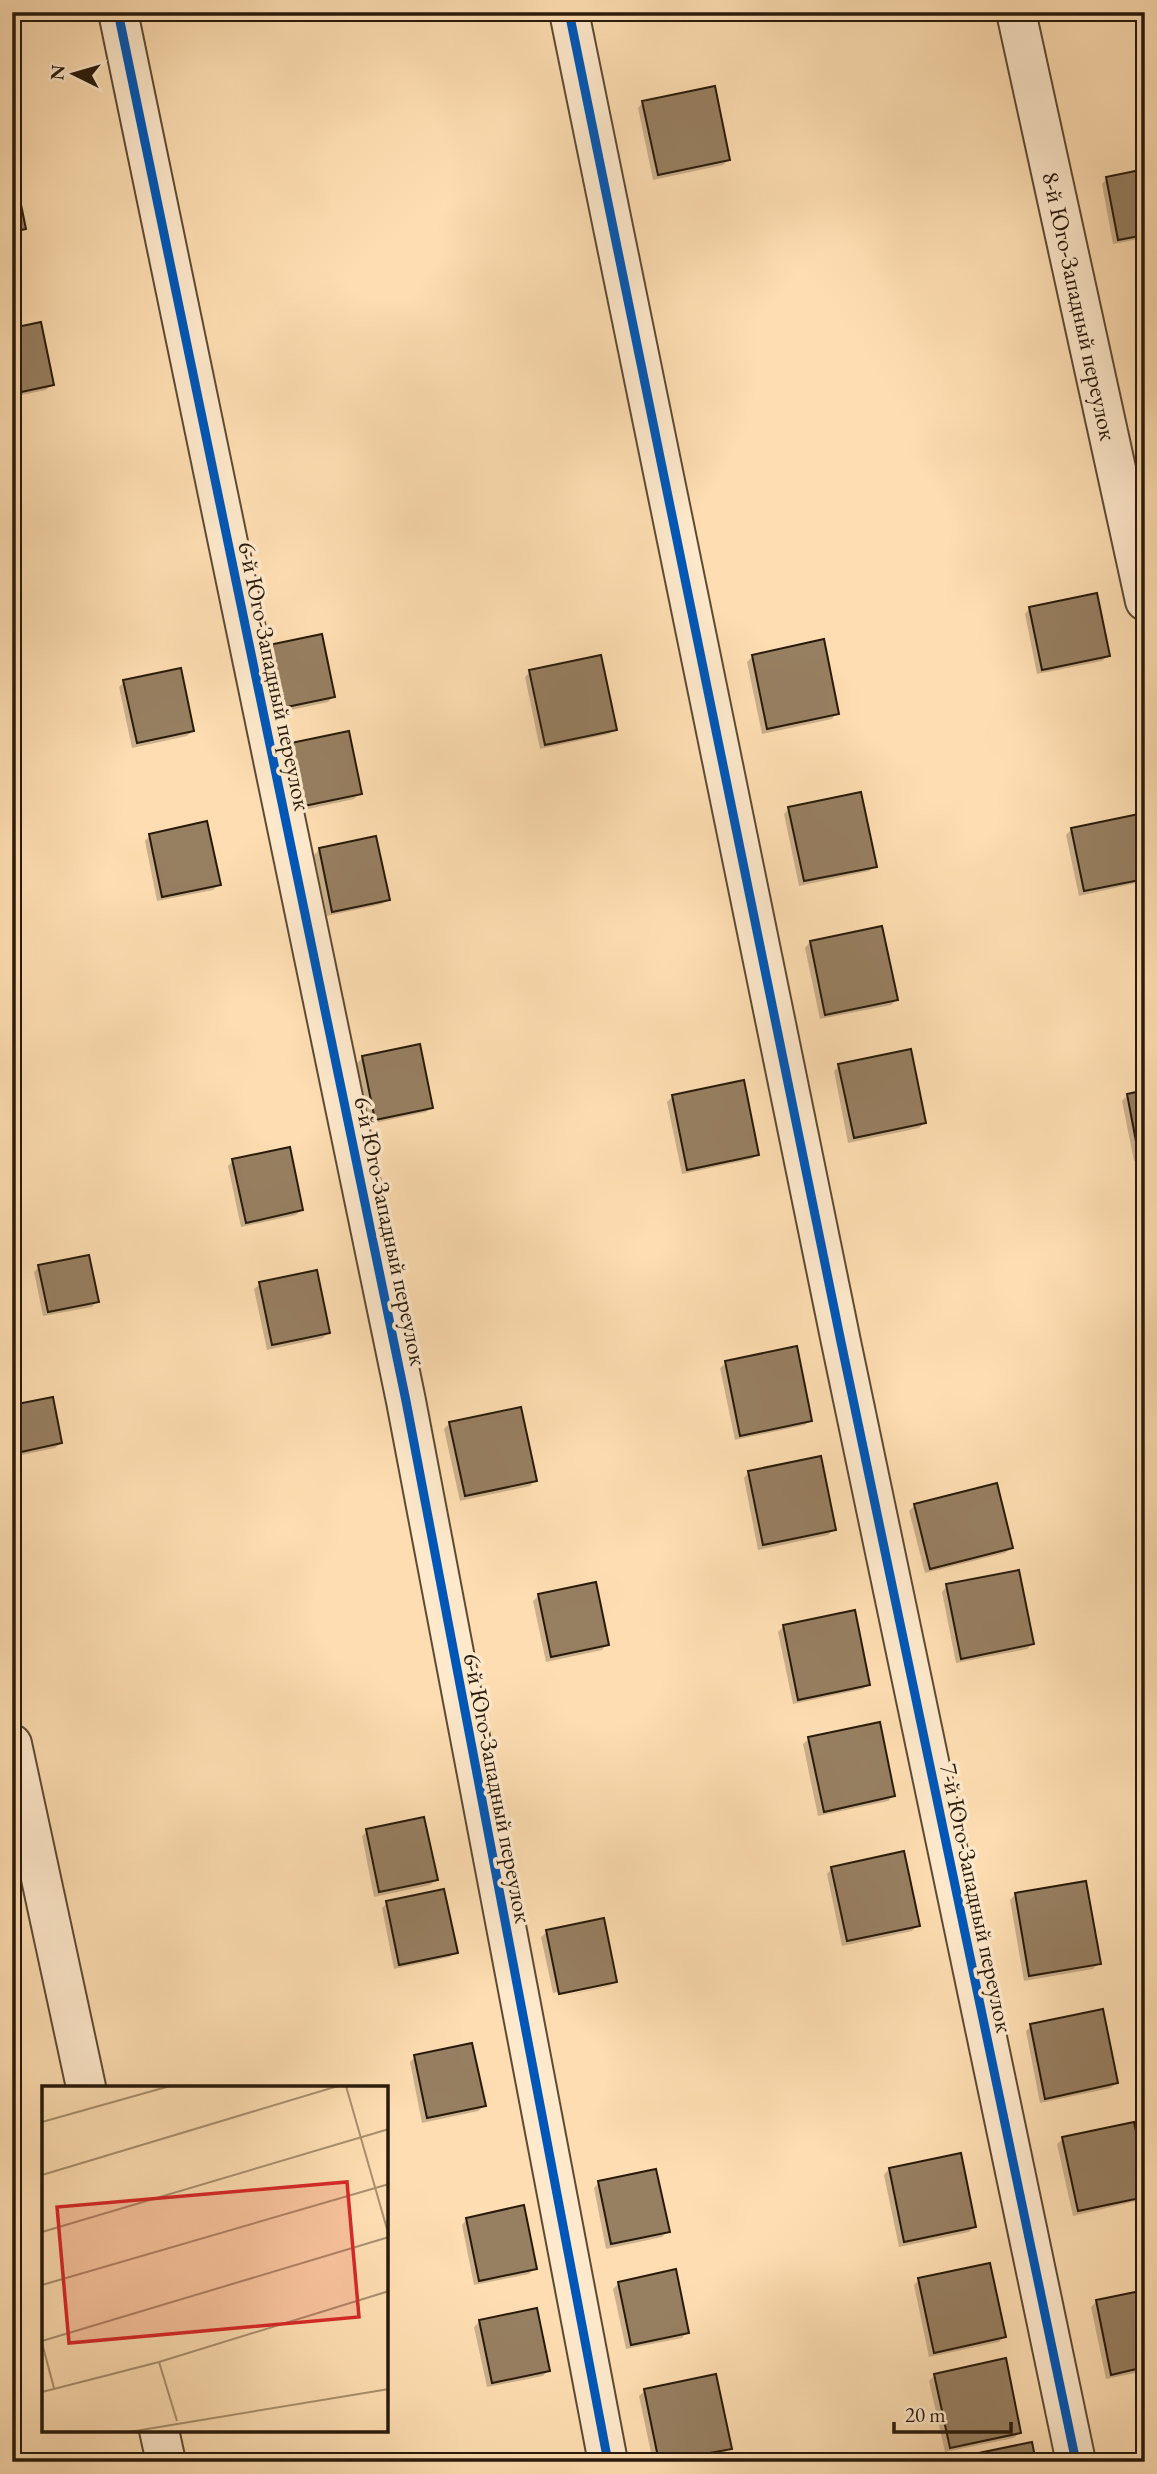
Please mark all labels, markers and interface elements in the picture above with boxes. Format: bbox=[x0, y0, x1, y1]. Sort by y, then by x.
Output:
north arrow bbox=[38, 38, 108, 108]
text: N bbox=[44, 63, 71, 81]
street label: 8-й Юго-Западный переулок bbox=[1036, 169, 1125, 444]
street label: 6-й Юго-Западный переулок bbox=[231, 539, 319, 814]
street label: 6-й Юго-Западный переулок bbox=[347, 1094, 435, 1369]
street label: 6-й Юго-Западный переулок bbox=[457, 1650, 539, 1926]
street label: 7-й Юго-Западный переулок bbox=[933, 1761, 1021, 2036]
inset map bbox=[42, 2086, 388, 2432]
scale bar bbox=[894, 2390, 1012, 2434]
text: 20 m bbox=[905, 2401, 946, 2428]

